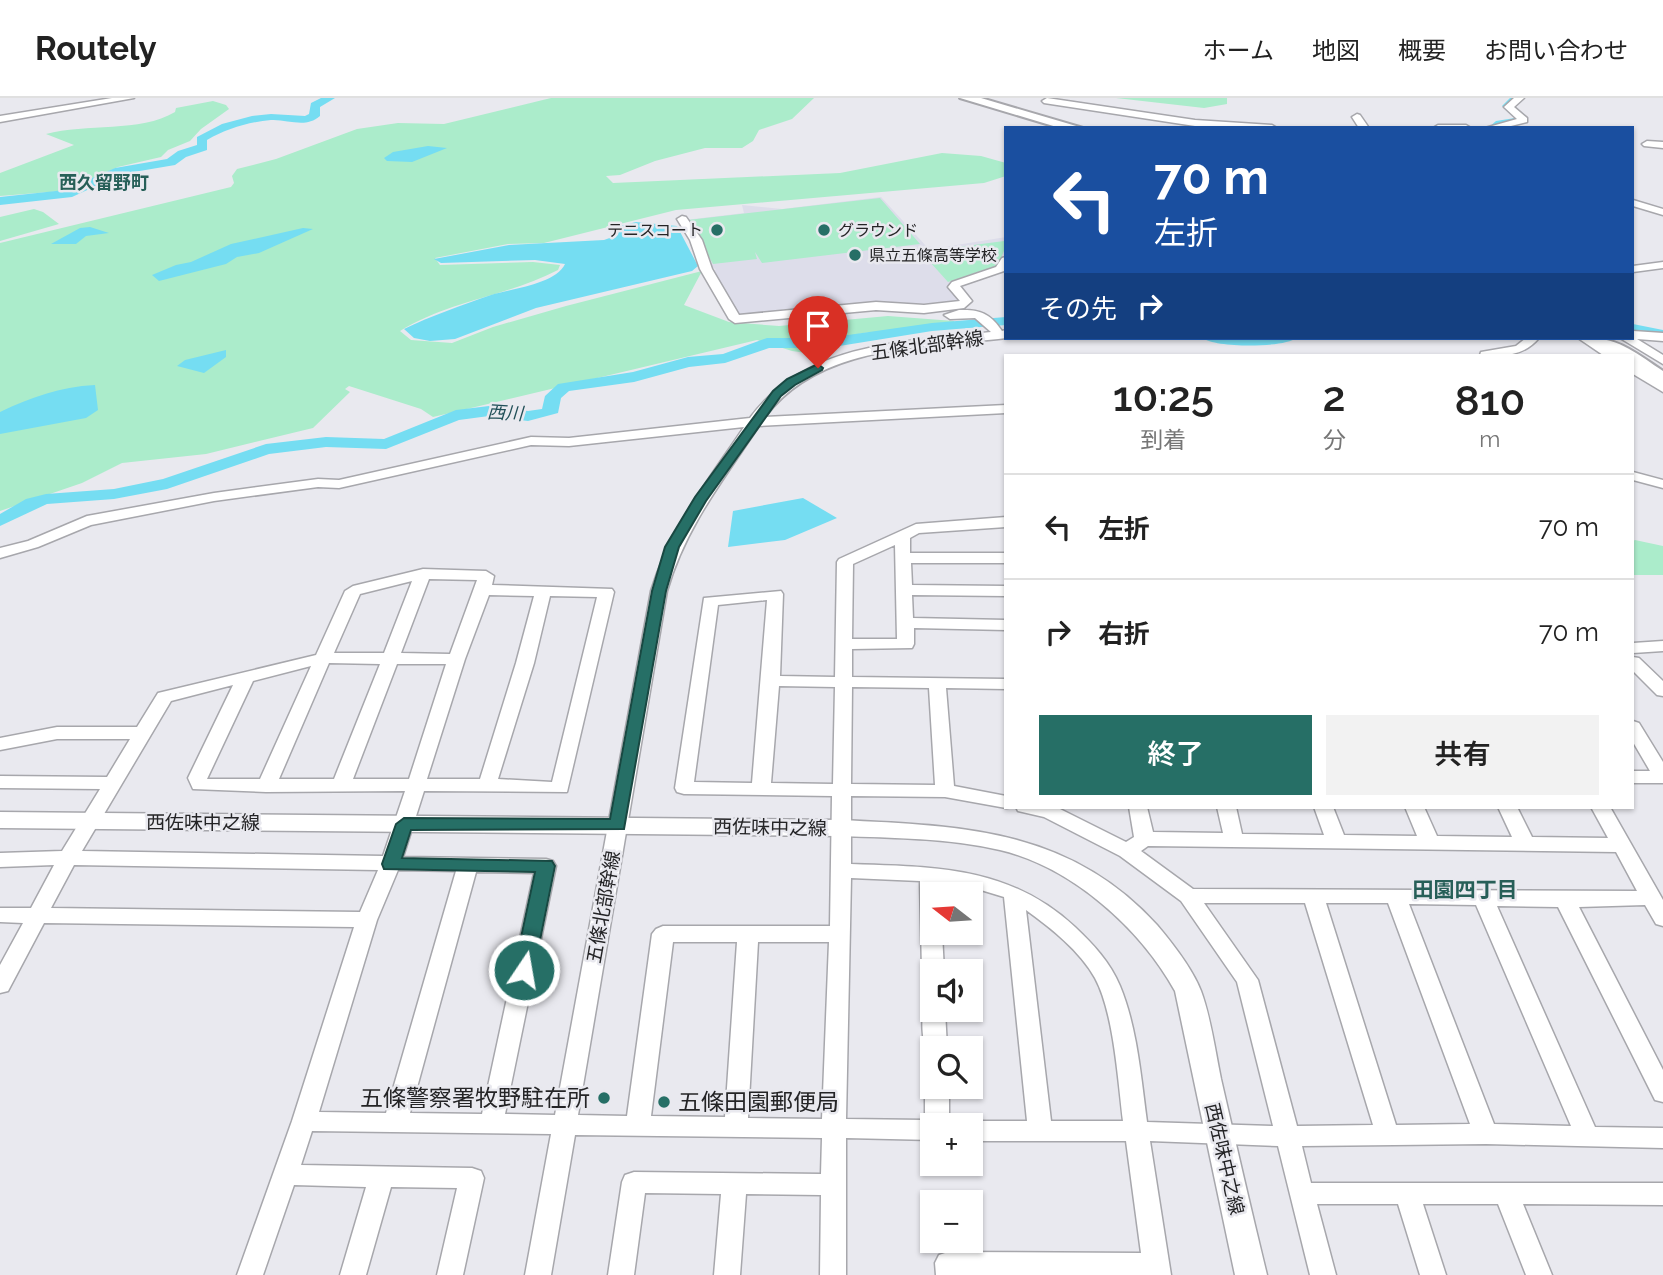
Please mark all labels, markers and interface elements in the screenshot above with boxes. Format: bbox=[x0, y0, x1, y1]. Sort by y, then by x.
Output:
text: Routely bbox=[35, 29, 157, 68]
text: ホーム bbox=[1203, 36, 1274, 65]
text: 地図 bbox=[1312, 36, 1360, 65]
text: 概要 bbox=[1398, 36, 1446, 65]
text: お問い合わせ bbox=[1484, 36, 1628, 65]
text: 70 m bbox=[1154, 148, 1269, 205]
icon: left bbox=[1039, 154, 1130, 245]
district label: 西久留野町 bbox=[59, 172, 149, 193]
text: 左折 bbox=[1154, 214, 1218, 251]
place label: テニスコート bbox=[607, 221, 703, 240]
place label: グラウンド bbox=[838, 221, 918, 240]
marker: テニスコート bbox=[709, 222, 725, 238]
marker: グラウンド bbox=[816, 222, 832, 238]
place label: 県立五條高等学校 bbox=[869, 246, 997, 265]
marker: 県立五條高等学校 bbox=[847, 247, 863, 263]
icon: right bbox=[1131, 287, 1169, 325]
text: その先 bbox=[1039, 294, 1117, 324]
pin bbox=[788, 296, 848, 368]
icon: arrive bbox=[799, 307, 837, 345]
street label: 五條北部幹線 bbox=[869, 326, 985, 364]
text: 10:25 bbox=[1113, 372, 1214, 421]
text: 2 bbox=[1323, 372, 1346, 421]
text: 810 bbox=[1454, 376, 1525, 425]
water label: 西川 bbox=[487, 401, 526, 424]
text: m bbox=[1479, 425, 1500, 452]
text: 到着 bbox=[1140, 426, 1186, 453]
text: 分 bbox=[1323, 426, 1346, 453]
icon: left bbox=[1039, 508, 1077, 546]
text: 70 m bbox=[1539, 512, 1599, 542]
text: 左折 bbox=[1098, 514, 1150, 544]
icon: right bbox=[1039, 613, 1077, 651]
text: 70 m bbox=[1539, 617, 1599, 647]
text: 右折 bbox=[1098, 619, 1150, 649]
button: 終了 bbox=[1039, 715, 1312, 795]
button: 共有 bbox=[1326, 715, 1599, 795]
street label: 西佐味中之線 bbox=[146, 811, 260, 833]
street label: 西佐味中之線 bbox=[713, 815, 827, 839]
street label: 五條北部幹線 bbox=[582, 849, 624, 965]
district label: 田園四丁目 bbox=[1413, 877, 1518, 902]
north arrow bbox=[920, 882, 984, 945]
map controls bbox=[920, 882, 983, 1253]
position arrow bbox=[487, 933, 561, 1007]
button: sound bbox=[920, 959, 983, 1022]
button: search bbox=[920, 1036, 983, 1099]
place label: 五條警察署牧野駐在所 bbox=[360, 1084, 590, 1111]
place label: 五條田園郵便局 bbox=[678, 1088, 839, 1115]
marker: 五條警察署牧野駐在所 bbox=[596, 1090, 612, 1106]
marker: 五條田園郵便局 bbox=[656, 1094, 672, 1110]
street label: 西佐味中之線 bbox=[1201, 1101, 1249, 1217]
button: + bbox=[920, 1113, 983, 1176]
button: − bbox=[920, 1190, 983, 1253]

